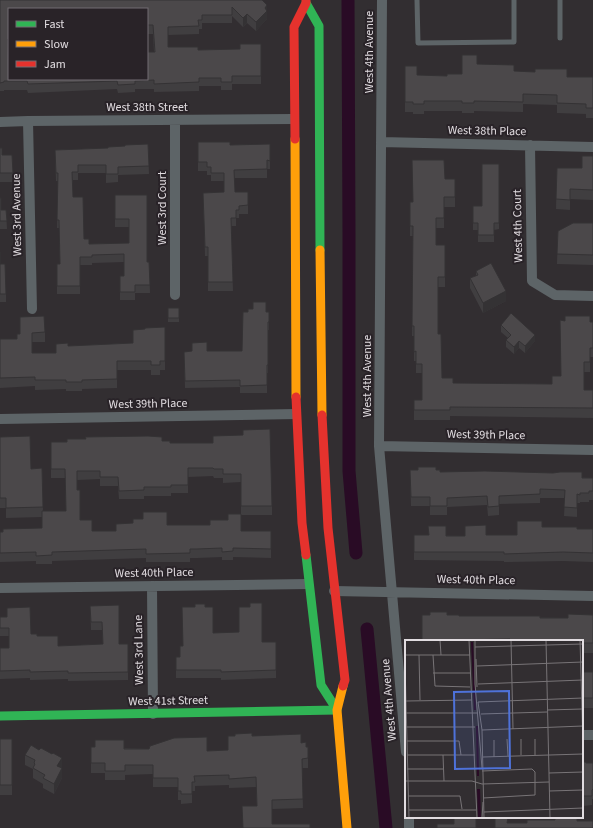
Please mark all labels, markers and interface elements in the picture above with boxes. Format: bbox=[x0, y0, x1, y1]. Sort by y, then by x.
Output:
legend bbox=[8, 8, 148, 80]
street label: West 4th Avenue bbox=[361, 11, 378, 93]
text: Fast bbox=[44, 16, 64, 33]
text: Slow bbox=[44, 36, 69, 53]
text: Jam bbox=[44, 56, 66, 73]
street label: West 38th Street bbox=[106, 99, 188, 116]
street label: West 38th Place bbox=[448, 122, 526, 140]
street label: West 3rd Court bbox=[154, 171, 171, 245]
street label: West 3rd Avenue bbox=[8, 173, 26, 256]
street label: West 4th Court bbox=[509, 189, 527, 263]
street label: West 4th Avenue bbox=[359, 335, 376, 417]
street label: West 39th Place bbox=[109, 395, 187, 413]
street label: West 39th Place bbox=[447, 426, 525, 444]
street label: West 40th Place bbox=[115, 564, 193, 582]
street label: West 40th Place bbox=[437, 571, 515, 589]
street label: West 3rd Lane bbox=[130, 615, 148, 685]
inset map bbox=[405, 640, 583, 818]
street label: West 4th Avenue bbox=[377, 658, 401, 742]
street label: West 41st Street bbox=[128, 692, 208, 710]

